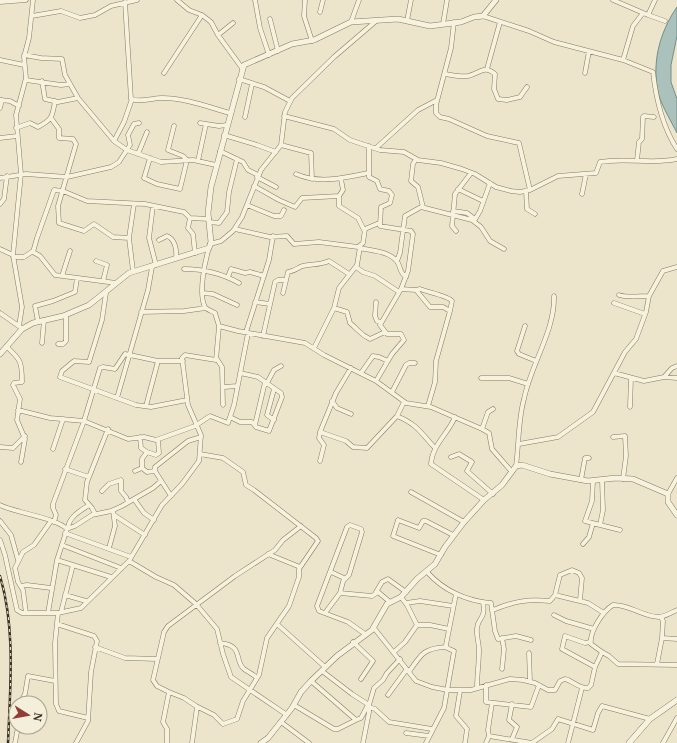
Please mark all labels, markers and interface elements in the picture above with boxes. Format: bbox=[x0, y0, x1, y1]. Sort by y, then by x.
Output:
north arrow bbox=[8, 695, 48, 735]
text: N bbox=[30, 711, 46, 723]

